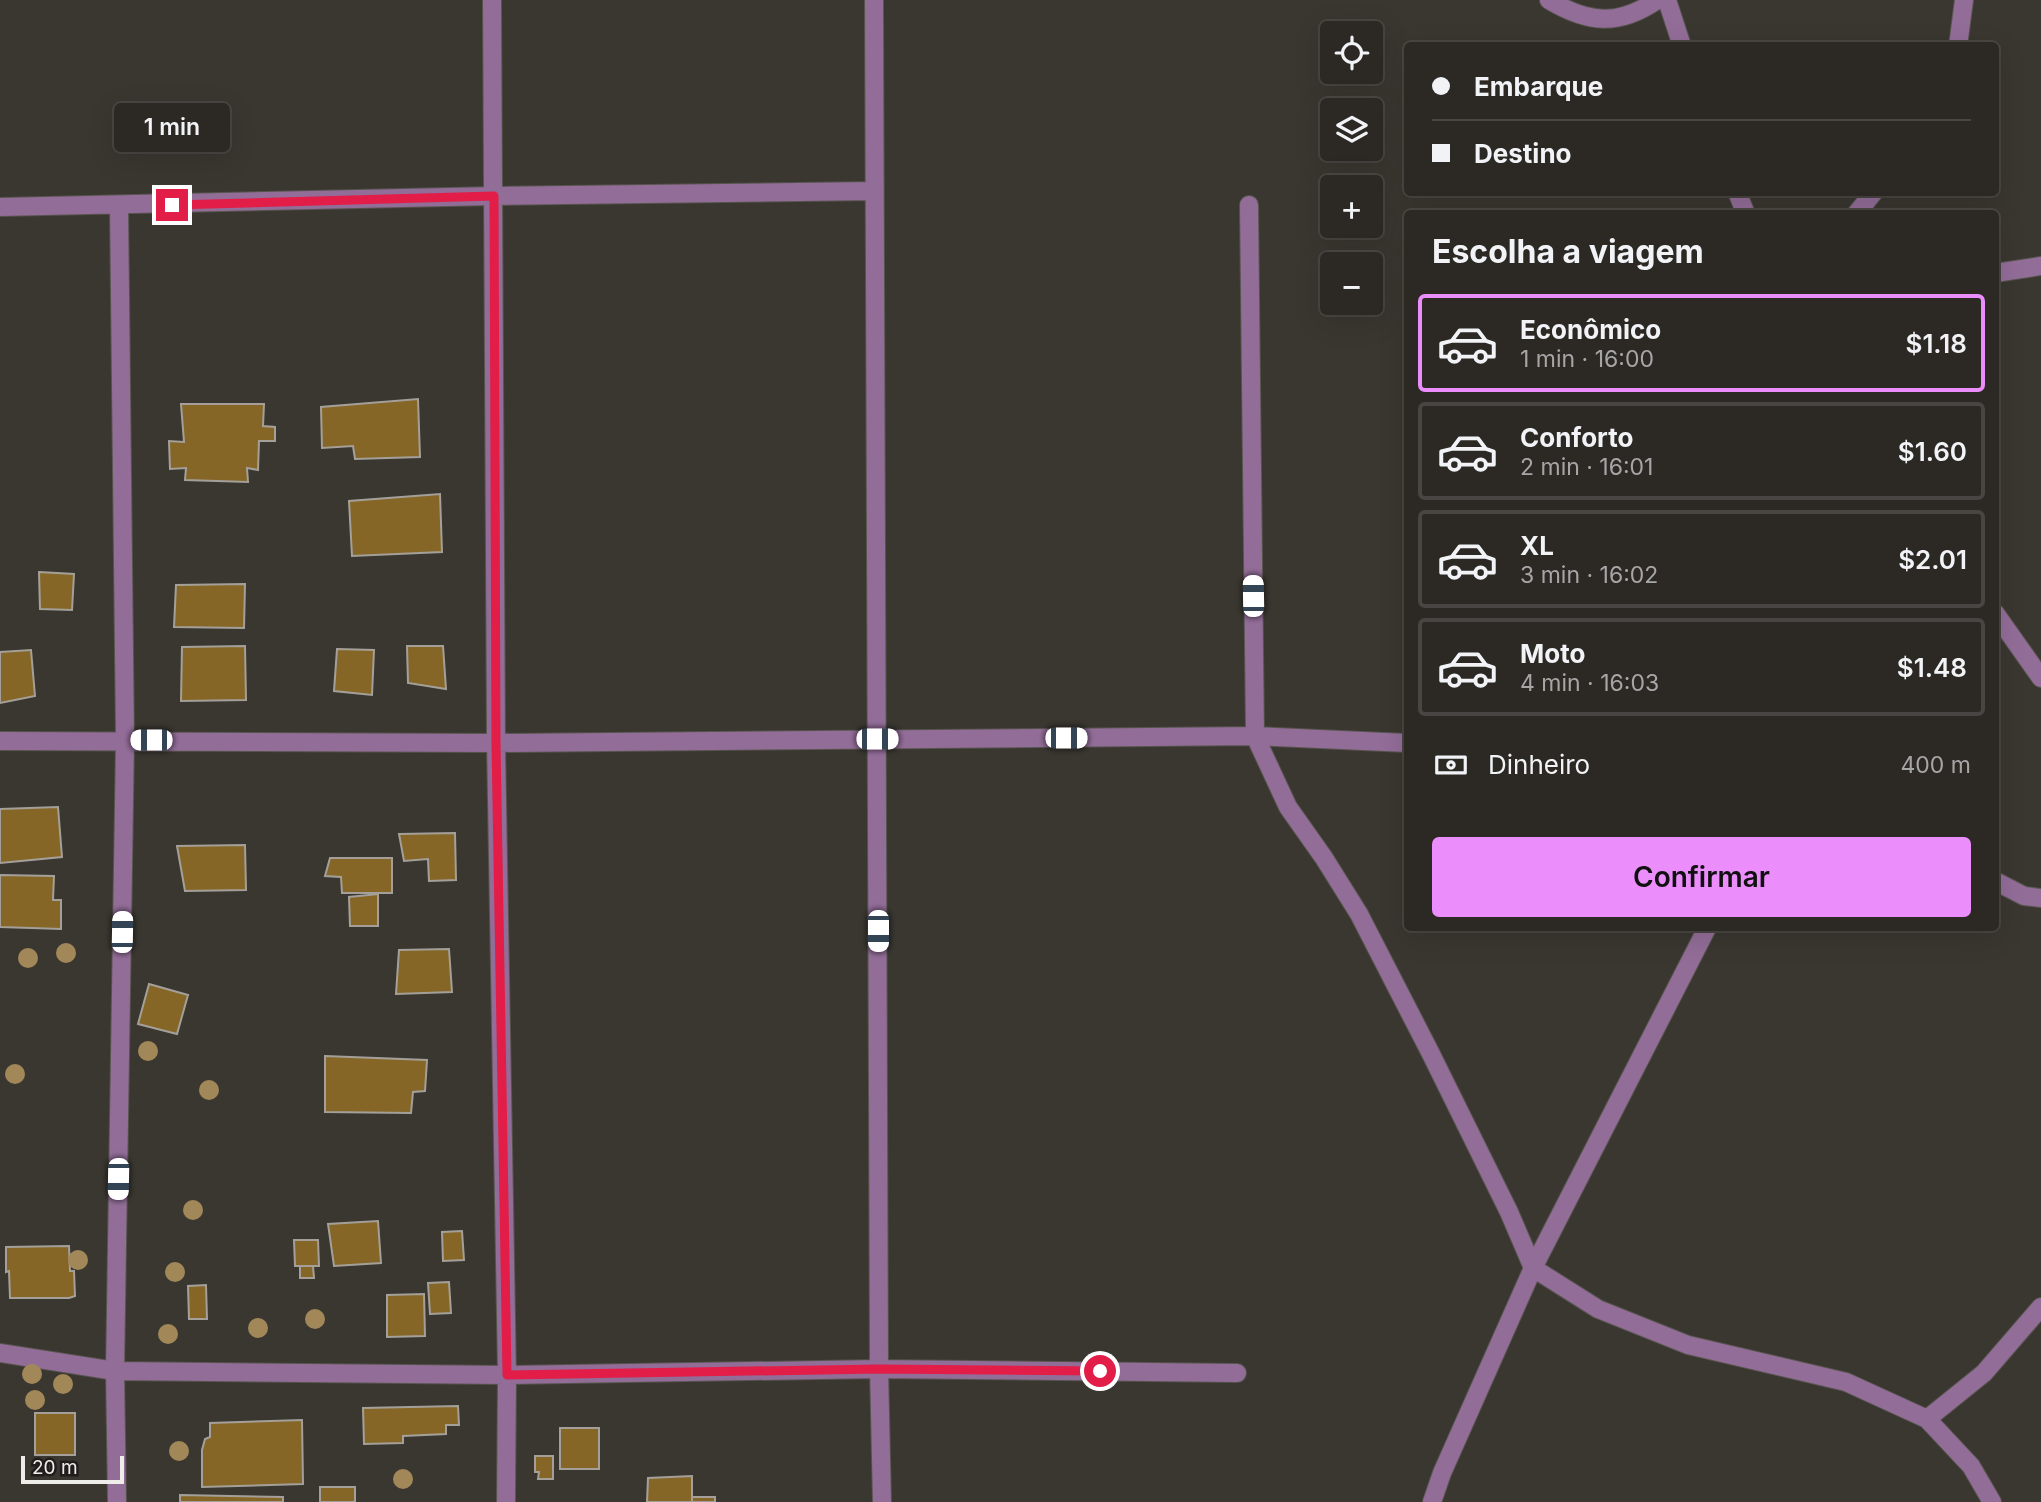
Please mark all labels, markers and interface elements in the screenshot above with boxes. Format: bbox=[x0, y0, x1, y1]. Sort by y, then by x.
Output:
map controls bbox=[1320, 21, 1383, 315]
button: locate bbox=[1320, 21, 1383, 84]
text: Embarque bbox=[1474, 71, 1603, 102]
button: layers bbox=[1320, 98, 1383, 161]
callout: 1 min bbox=[114, 104, 230, 152]
text: 1 min bbox=[144, 113, 200, 141]
text: Destino bbox=[1474, 138, 1572, 169]
button: + bbox=[1320, 175, 1383, 238]
route end bbox=[156, 189, 188, 221]
text: Escolha a viagem bbox=[1432, 232, 1704, 271]
button: − bbox=[1320, 252, 1383, 315]
icon: car bbox=[1436, 312, 1499, 375]
text: Econômico bbox=[1520, 314, 1661, 345]
text: $1.18 bbox=[1905, 328, 1967, 359]
text: 1 min · 16:00 bbox=[1520, 345, 1654, 373]
icon: car bbox=[1436, 420, 1499, 483]
text: Conforto bbox=[1520, 422, 1633, 453]
text: $1.60 bbox=[1898, 436, 1967, 467]
text: 2 min · 16:01 bbox=[1520, 453, 1653, 481]
icon: car bbox=[1436, 528, 1499, 591]
text: XL bbox=[1520, 530, 1554, 561]
text: $2.01 bbox=[1898, 544, 1967, 575]
text: 3 min · 16:02 bbox=[1520, 561, 1658, 589]
car bbox=[1243, 575, 1264, 617]
icon: car bbox=[1436, 636, 1499, 699]
text: Moto bbox=[1520, 638, 1585, 669]
text: $1.48 bbox=[1897, 652, 1967, 683]
text: 4 min · 16:03 bbox=[1520, 669, 1659, 697]
car bbox=[1046, 728, 1088, 749]
car bbox=[857, 729, 899, 750]
car bbox=[131, 730, 173, 751]
icon: cash bbox=[1432, 746, 1470, 784]
text: Dinheiro bbox=[1488, 749, 1590, 780]
text: 400 m bbox=[1901, 751, 1971, 779]
button: Confirmar bbox=[1432, 837, 1971, 917]
car bbox=[868, 910, 889, 952]
car bbox=[112, 911, 133, 953]
car bbox=[108, 1158, 129, 1200]
route start bbox=[1084, 1355, 1116, 1387]
scale bar bbox=[21, 1453, 124, 1485]
text: 20 m bbox=[32, 1456, 78, 1479]

